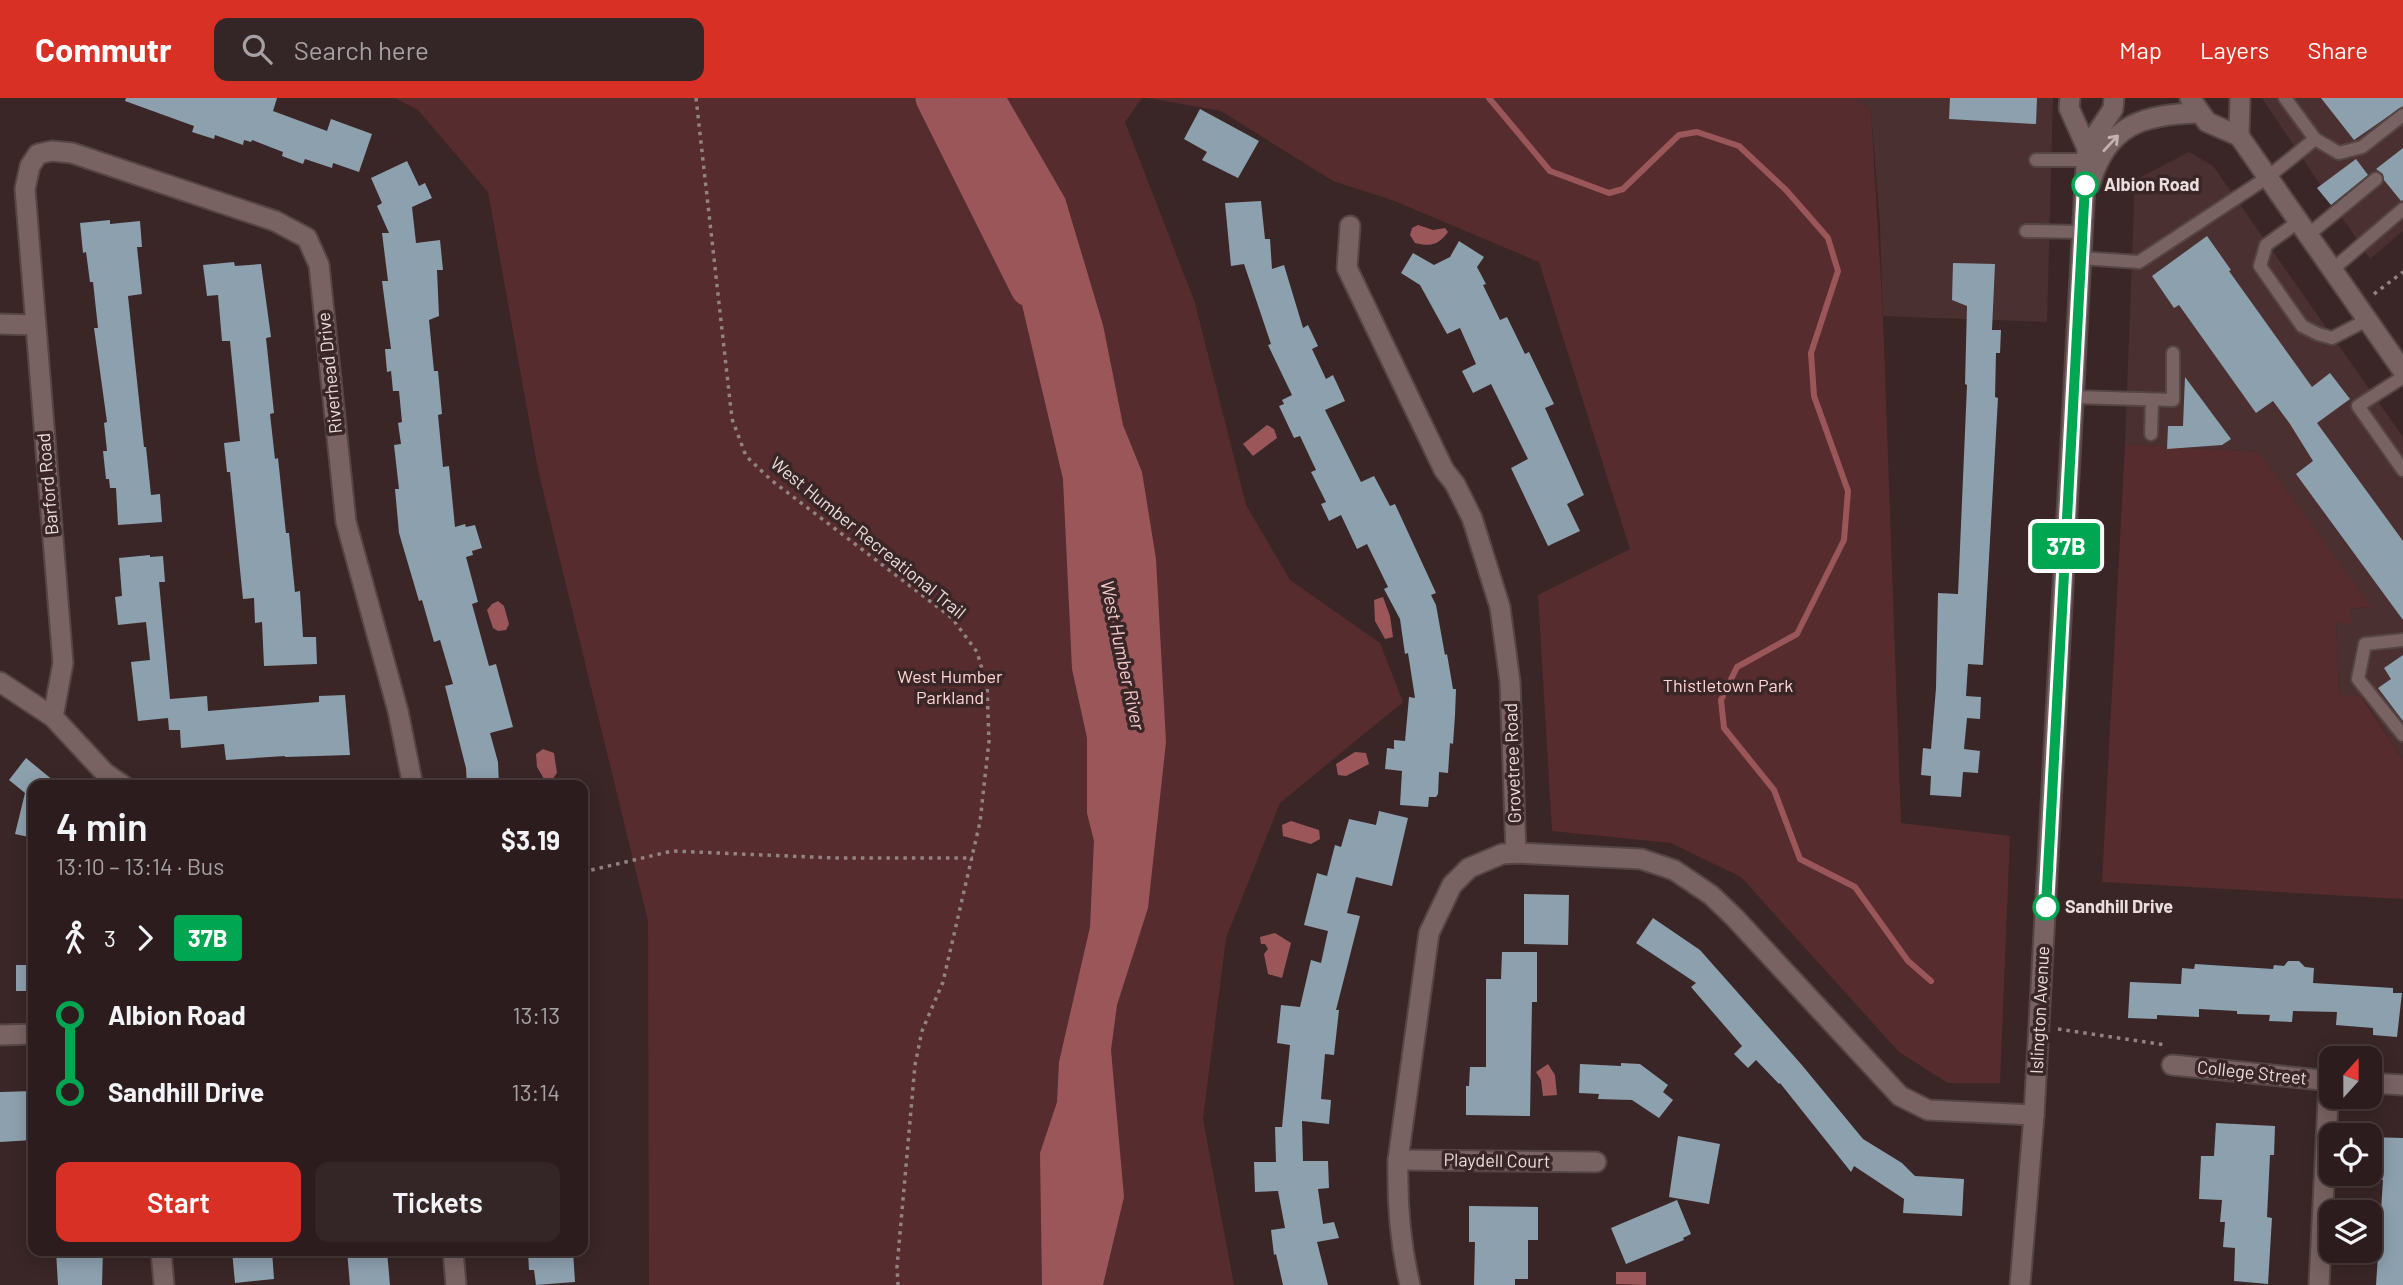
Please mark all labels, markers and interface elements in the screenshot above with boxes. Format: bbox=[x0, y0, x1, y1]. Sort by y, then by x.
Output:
search box bbox=[214, 18, 704, 81]
text: Commutr bbox=[35, 29, 172, 69]
icon: search bbox=[238, 30, 276, 68]
text: Search here bbox=[294, 34, 429, 65]
text: Map bbox=[2119, 35, 2162, 64]
text: Layers bbox=[2200, 35, 2269, 64]
text: Share bbox=[2307, 35, 2368, 64]
one-way arrow bbox=[2102, 135, 2119, 152]
marker: Albion Road bbox=[2072, 172, 2098, 198]
place label: Albion Road bbox=[2104, 173, 2199, 195]
street label: Riverhead Drive bbox=[312, 311, 346, 435]
street label: Barford Road bbox=[32, 432, 62, 536]
street label: West Humber Recreational Trail bbox=[766, 452, 971, 623]
line badge: 37B bbox=[2026, 523, 2106, 569]
text: 37B bbox=[2046, 531, 2086, 560]
water label: West Humber River bbox=[1096, 578, 1151, 733]
park label: West Humber Parkland bbox=[897, 665, 1003, 708]
park label: Thistletown Park bbox=[1663, 674, 1793, 696]
street label: Grovetree Road bbox=[1499, 703, 1525, 824]
text: 4 min bbox=[56, 803, 148, 849]
text: $3.19 bbox=[501, 824, 560, 855]
text: 13:10 – 13:14 · Bus bbox=[56, 852, 224, 880]
marker: Sandhill Drive bbox=[2033, 894, 2059, 920]
place label: Sandhill Drive bbox=[2065, 895, 2173, 917]
icon: walk bbox=[56, 919, 94, 957]
icon: forward bbox=[126, 919, 164, 957]
text: 37B bbox=[188, 923, 228, 952]
text: 3 bbox=[104, 924, 116, 952]
street label: Islington Avenue bbox=[2025, 945, 2053, 1074]
text: Albion Road bbox=[108, 999, 246, 1030]
text: 13:13 bbox=[512, 1001, 560, 1029]
north arrow bbox=[2319, 1046, 2382, 1110]
map controls bbox=[2319, 1046, 2382, 1263]
street label: College Street bbox=[2196, 1055, 2308, 1089]
text: Sandhill Drive bbox=[108, 1076, 264, 1107]
text: 13:14 bbox=[512, 1078, 560, 1106]
button: locate bbox=[2319, 1123, 2382, 1186]
street label: Playdell Court bbox=[1443, 1148, 1551, 1172]
button: Start bbox=[56, 1162, 301, 1242]
button: Tickets bbox=[315, 1162, 560, 1242]
button: layers bbox=[2319, 1200, 2382, 1263]

